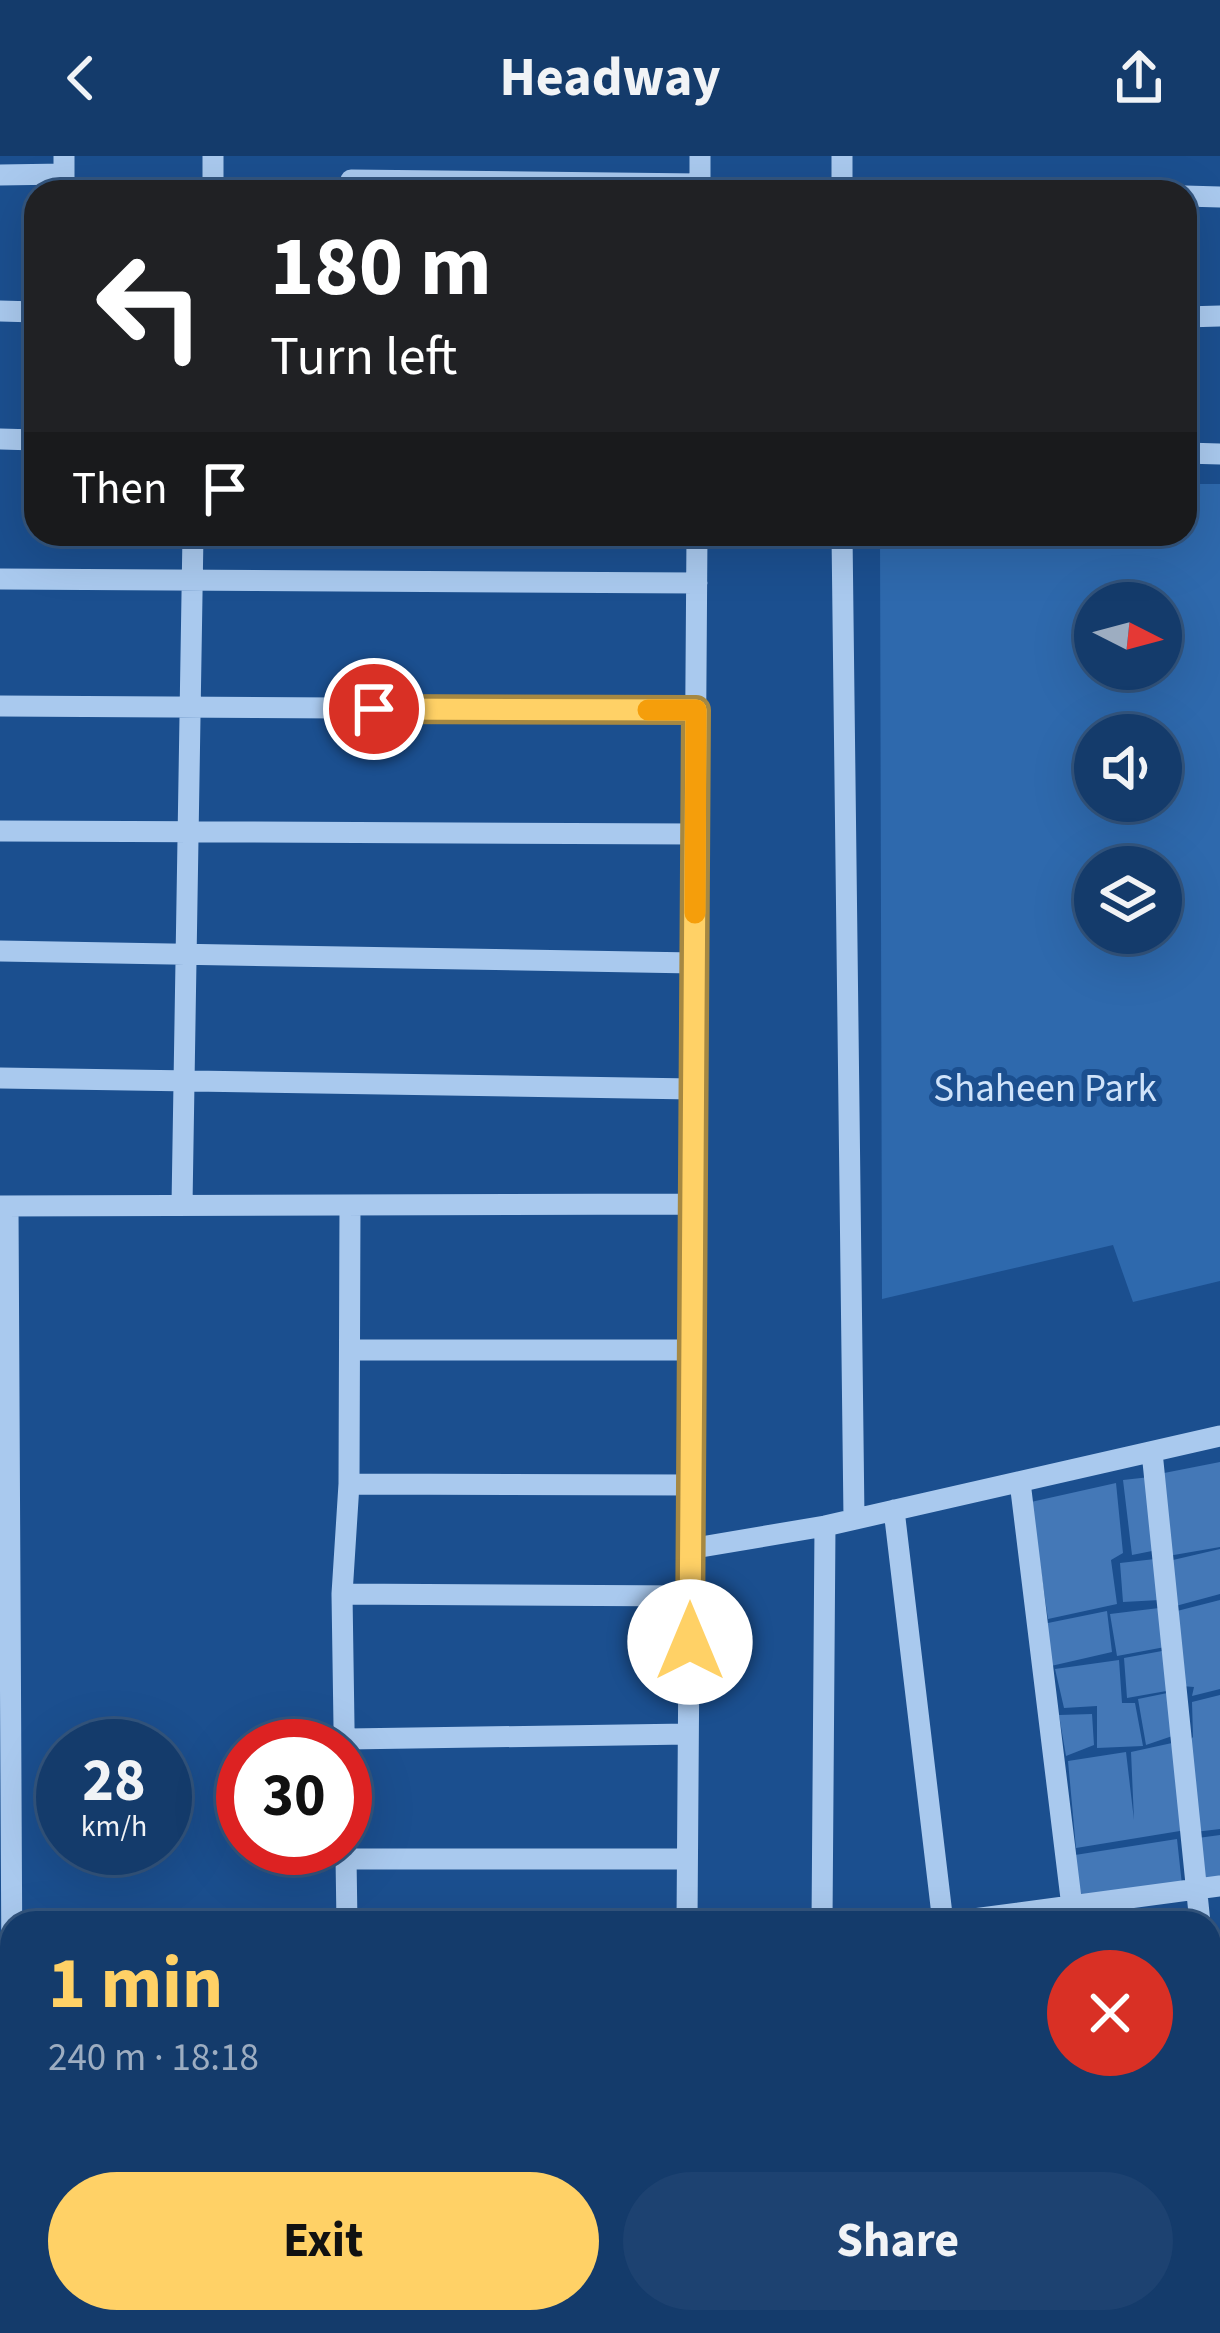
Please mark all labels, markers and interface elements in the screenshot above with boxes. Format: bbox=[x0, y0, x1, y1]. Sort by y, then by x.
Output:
text: Headway bbox=[499, 40, 721, 117]
icon: back bbox=[48, 45, 114, 111]
icon: share bbox=[1106, 45, 1172, 111]
text: 180 m bbox=[270, 208, 492, 328]
icon: left bbox=[72, 228, 228, 384]
text: Turn left bbox=[270, 319, 457, 396]
icon: arrive bbox=[192, 456, 258, 522]
text: Then bbox=[72, 457, 168, 521]
north arrow bbox=[1074, 582, 1182, 690]
map controls bbox=[1074, 582, 1182, 954]
pin bbox=[323, 658, 425, 760]
icon: arrive bbox=[341, 676, 407, 742]
button: sound bbox=[1074, 714, 1182, 822]
button: layers bbox=[1074, 846, 1182, 954]
park label: Shaheen Park bbox=[933, 1061, 1157, 1117]
position arrow bbox=[627, 1579, 753, 1705]
speed limit sign: 30 bbox=[216, 1719, 372, 1875]
text: 28 bbox=[82, 1739, 146, 1824]
text: km/h bbox=[81, 1805, 147, 1848]
text: 1 min bbox=[48, 1933, 223, 2036]
button: close bbox=[1047, 1950, 1173, 2076]
text: 240 m · 18:18 bbox=[48, 2030, 259, 2086]
button: Exit bbox=[48, 2172, 599, 2310]
button: Share bbox=[623, 2172, 1173, 2310]

